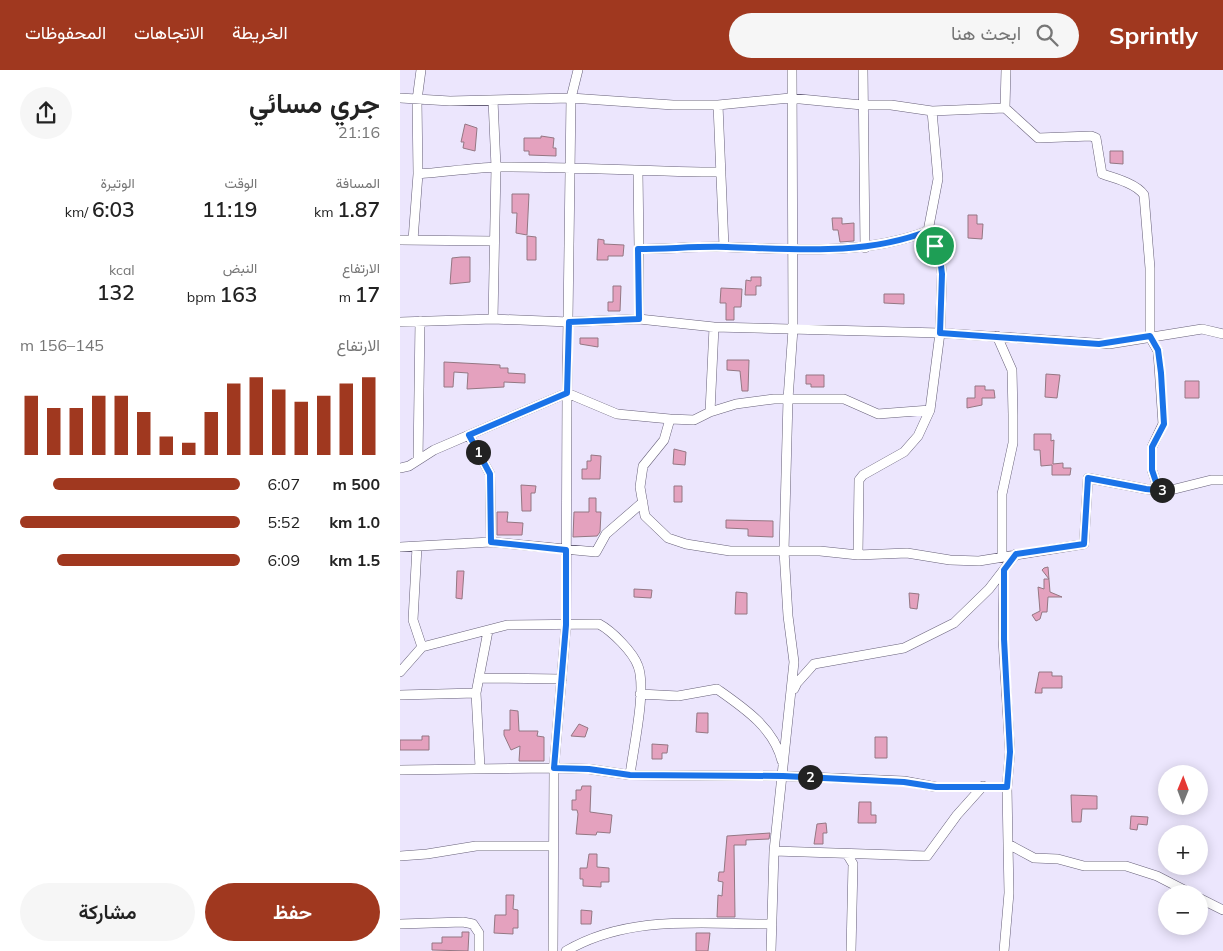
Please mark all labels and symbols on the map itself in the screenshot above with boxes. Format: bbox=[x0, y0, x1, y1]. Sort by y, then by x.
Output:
pin bbox=[914, 225, 956, 267]
pin: 1 bbox=[466, 440, 490, 464]
pin: 3 bbox=[1150, 478, 1174, 502]
pin: 2 bbox=[798, 764, 822, 790]
north arrow bbox=[1158, 765, 1208, 815]

